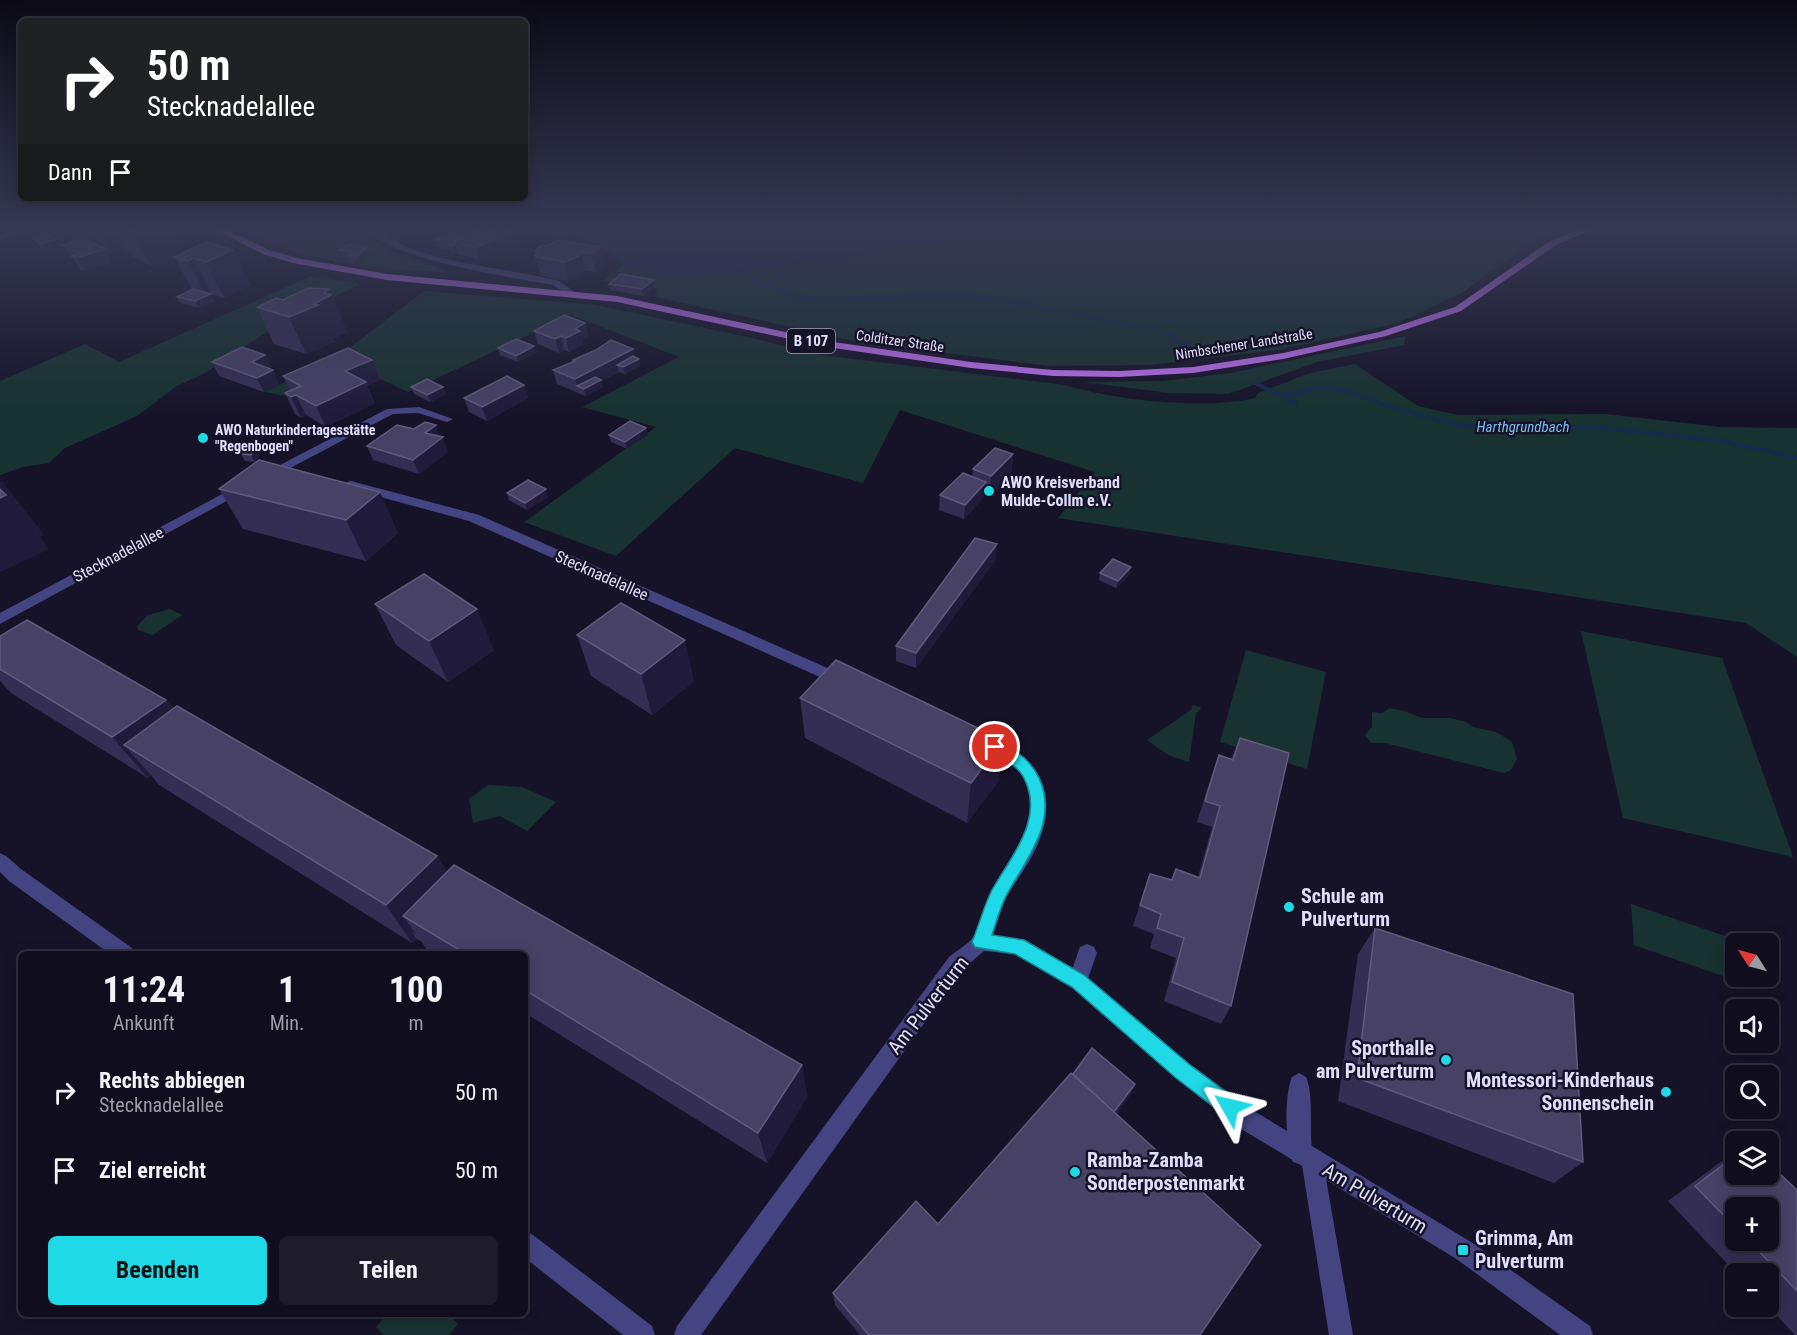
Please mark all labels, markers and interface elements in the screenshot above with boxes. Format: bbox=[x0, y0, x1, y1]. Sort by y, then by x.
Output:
text: 50 m bbox=[147, 41, 230, 90]
icon: right bbox=[48, 42, 126, 120]
text: Stecknadelallee bbox=[147, 91, 315, 123]
icon: arrive bbox=[104, 156, 137, 189]
text: Dann bbox=[48, 160, 92, 185]
street label: Nimbschener Landstraße bbox=[1174, 325, 1314, 363]
street label: Colditzer Straße bbox=[855, 327, 945, 355]
road number: B 107 bbox=[787, 329, 835, 353]
water label: Harthgrundbach bbox=[1477, 418, 1569, 436]
place label: AWO Naturkindertagesstätte "Regenbogen" bbox=[215, 422, 376, 454]
marker: AWO Naturkindertagesstätte "Regenbogen" bbox=[196, 431, 210, 445]
place label: AWO Kreisverband Mulde-Collm e.V. bbox=[1001, 473, 1120, 510]
marker: AWO Kreisverband Mulde-Collm e.V. bbox=[982, 484, 996, 498]
street label: Stecknadelallee bbox=[70, 523, 167, 586]
street label: Stecknadelallee bbox=[552, 547, 651, 604]
pin bbox=[969, 721, 1020, 772]
icon: arrive bbox=[978, 730, 1011, 763]
place label: Schule am Pulverturm bbox=[1301, 884, 1390, 931]
marker: Schule am Pulverturm bbox=[1282, 900, 1296, 914]
north arrow bbox=[1725, 933, 1779, 987]
map controls bbox=[1725, 933, 1779, 1317]
street label: Am Pulverturm bbox=[882, 951, 974, 1059]
text: 11:24 bbox=[103, 969, 185, 1011]
text: 1 bbox=[278, 969, 296, 1011]
text: 100 bbox=[389, 969, 443, 1011]
button: sound bbox=[1725, 999, 1779, 1053]
text: Ankunft bbox=[113, 1011, 175, 1035]
text: Min. bbox=[270, 1011, 304, 1035]
text: m bbox=[409, 1011, 424, 1035]
place label: Sporthalle am Pulverturm bbox=[1316, 1036, 1434, 1083]
marker: Sporthalle am Pulverturm bbox=[1439, 1053, 1453, 1067]
button: search bbox=[1725, 1065, 1779, 1119]
text: Rechts abbiegen bbox=[99, 1068, 245, 1093]
place label: Montessori-Kinderhaus Sonnenschein bbox=[1466, 1068, 1654, 1115]
position arrow bbox=[1198, 1075, 1262, 1139]
icon: right bbox=[48, 1076, 81, 1109]
text: 50 m bbox=[455, 1080, 498, 1105]
marker: Montessori-Kinderhaus Sonnenschein bbox=[1659, 1085, 1673, 1099]
text: Stecknadelallee bbox=[99, 1093, 224, 1117]
button: layers bbox=[1725, 1131, 1779, 1185]
place label: Ramba-Zamba Sonderpostenmarkt bbox=[1087, 1148, 1245, 1195]
icon: arrive bbox=[48, 1154, 81, 1187]
street label: Am Pulverturm bbox=[1318, 1157, 1432, 1239]
text: Ziel erreicht bbox=[99, 1158, 206, 1183]
text: 50 m bbox=[455, 1158, 498, 1183]
marker: Ramba-Zamba Sonderpostenmarkt bbox=[1068, 1165, 1082, 1179]
button: + bbox=[1725, 1197, 1779, 1251]
place label: Grimma, Am Pulverturm bbox=[1475, 1226, 1573, 1273]
button: Beenden bbox=[48, 1236, 267, 1305]
button: Teilen bbox=[279, 1236, 498, 1305]
marker: Grimma, Am Pulverturm bbox=[1456, 1243, 1470, 1257]
button: − bbox=[1725, 1263, 1779, 1317]

